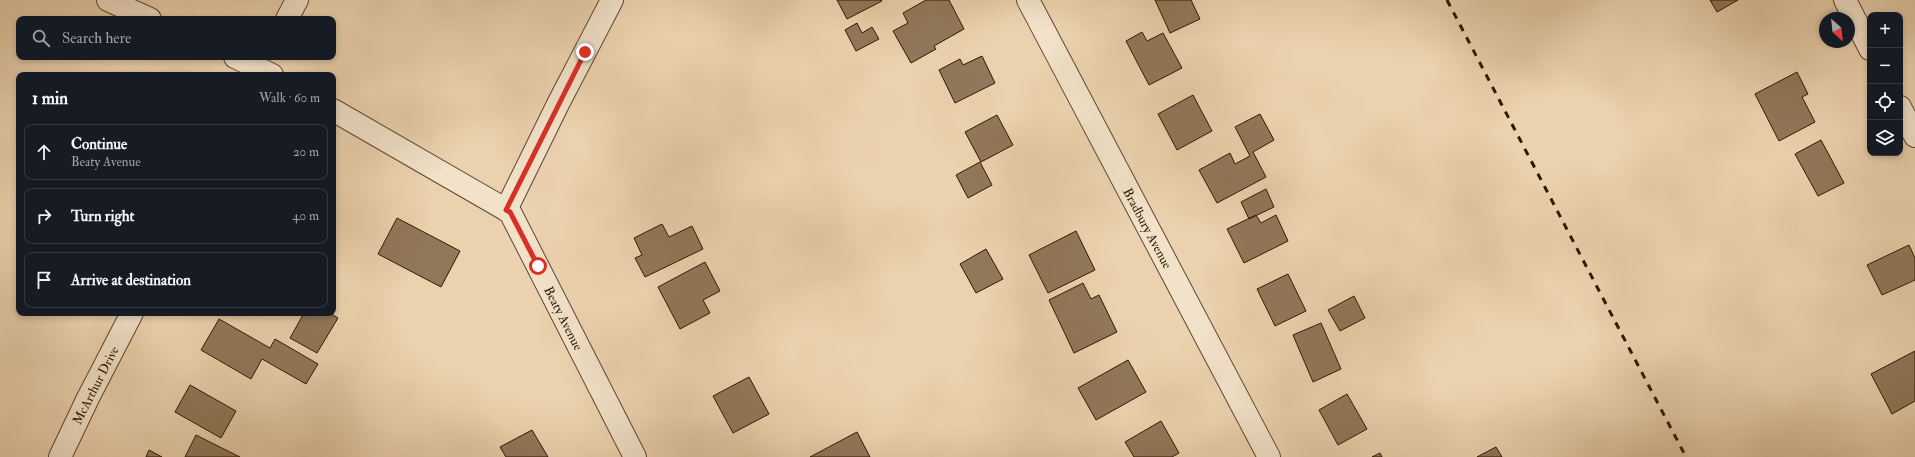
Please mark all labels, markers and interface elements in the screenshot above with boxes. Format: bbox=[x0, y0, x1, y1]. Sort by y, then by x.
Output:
north arrow bbox=[1819, 12, 1855, 48]
map controls bbox=[1867, 12, 1903, 156]
button: + bbox=[1867, 12, 1903, 48]
search box bbox=[16, 16, 336, 60]
icon: search bbox=[30, 27, 52, 49]
text: Search here bbox=[62, 29, 131, 48]
route end bbox=[576, 43, 594, 61]
button: − bbox=[1867, 48, 1903, 84]
button: locate bbox=[1867, 84, 1903, 120]
text: 1 min bbox=[32, 88, 68, 109]
text: Walk · 60 m bbox=[259, 90, 320, 106]
button: layers bbox=[1867, 120, 1903, 156]
text: Continue bbox=[71, 135, 127, 154]
icon: ahead bbox=[33, 141, 55, 163]
text: 20 m bbox=[293, 144, 319, 160]
text: Beaty Avenue bbox=[71, 154, 141, 170]
street label: Bradbury Avenue bbox=[1118, 185, 1175, 272]
icon: right bbox=[33, 205, 55, 227]
text: Turn right bbox=[71, 207, 134, 226]
text: 40 m bbox=[293, 208, 319, 224]
route start bbox=[529, 257, 547, 275]
icon: arrive bbox=[33, 269, 55, 291]
text: Arrive at destination bbox=[71, 271, 191, 290]
street label: Beaty Avenue bbox=[539, 284, 586, 354]
street label: McArthur Drive bbox=[69, 343, 123, 427]

